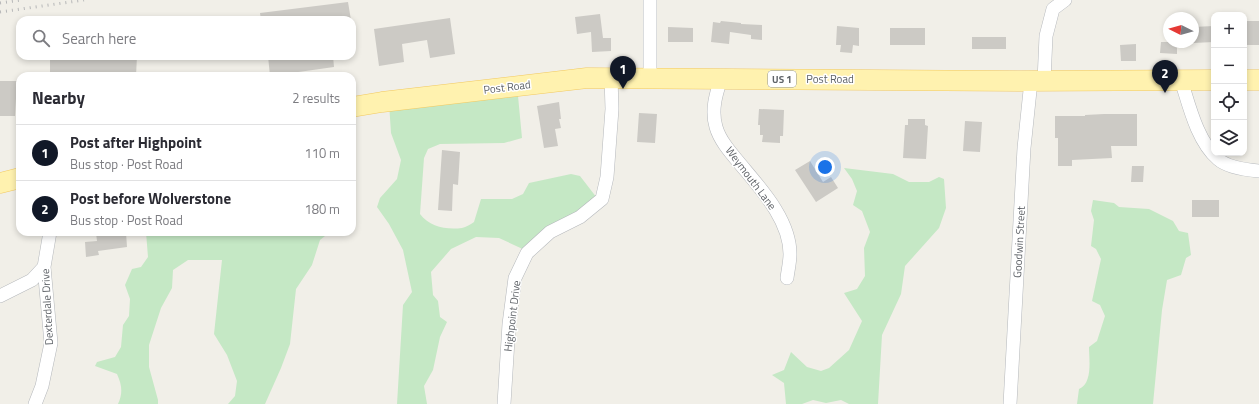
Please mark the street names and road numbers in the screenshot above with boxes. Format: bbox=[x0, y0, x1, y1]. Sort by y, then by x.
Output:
road number: US 1 bbox=[768, 71, 796, 87]
street label: Post Road bbox=[806, 71, 854, 87]
street label: Post Road bbox=[482, 76, 532, 98]
street label: Weymouth Lane bbox=[722, 143, 780, 213]
street label: Goodwin Street bbox=[1009, 206, 1029, 278]
street label: Dexterdale Drive bbox=[37, 268, 57, 346]
street label: Highpoint Drive bbox=[500, 279, 524, 353]

